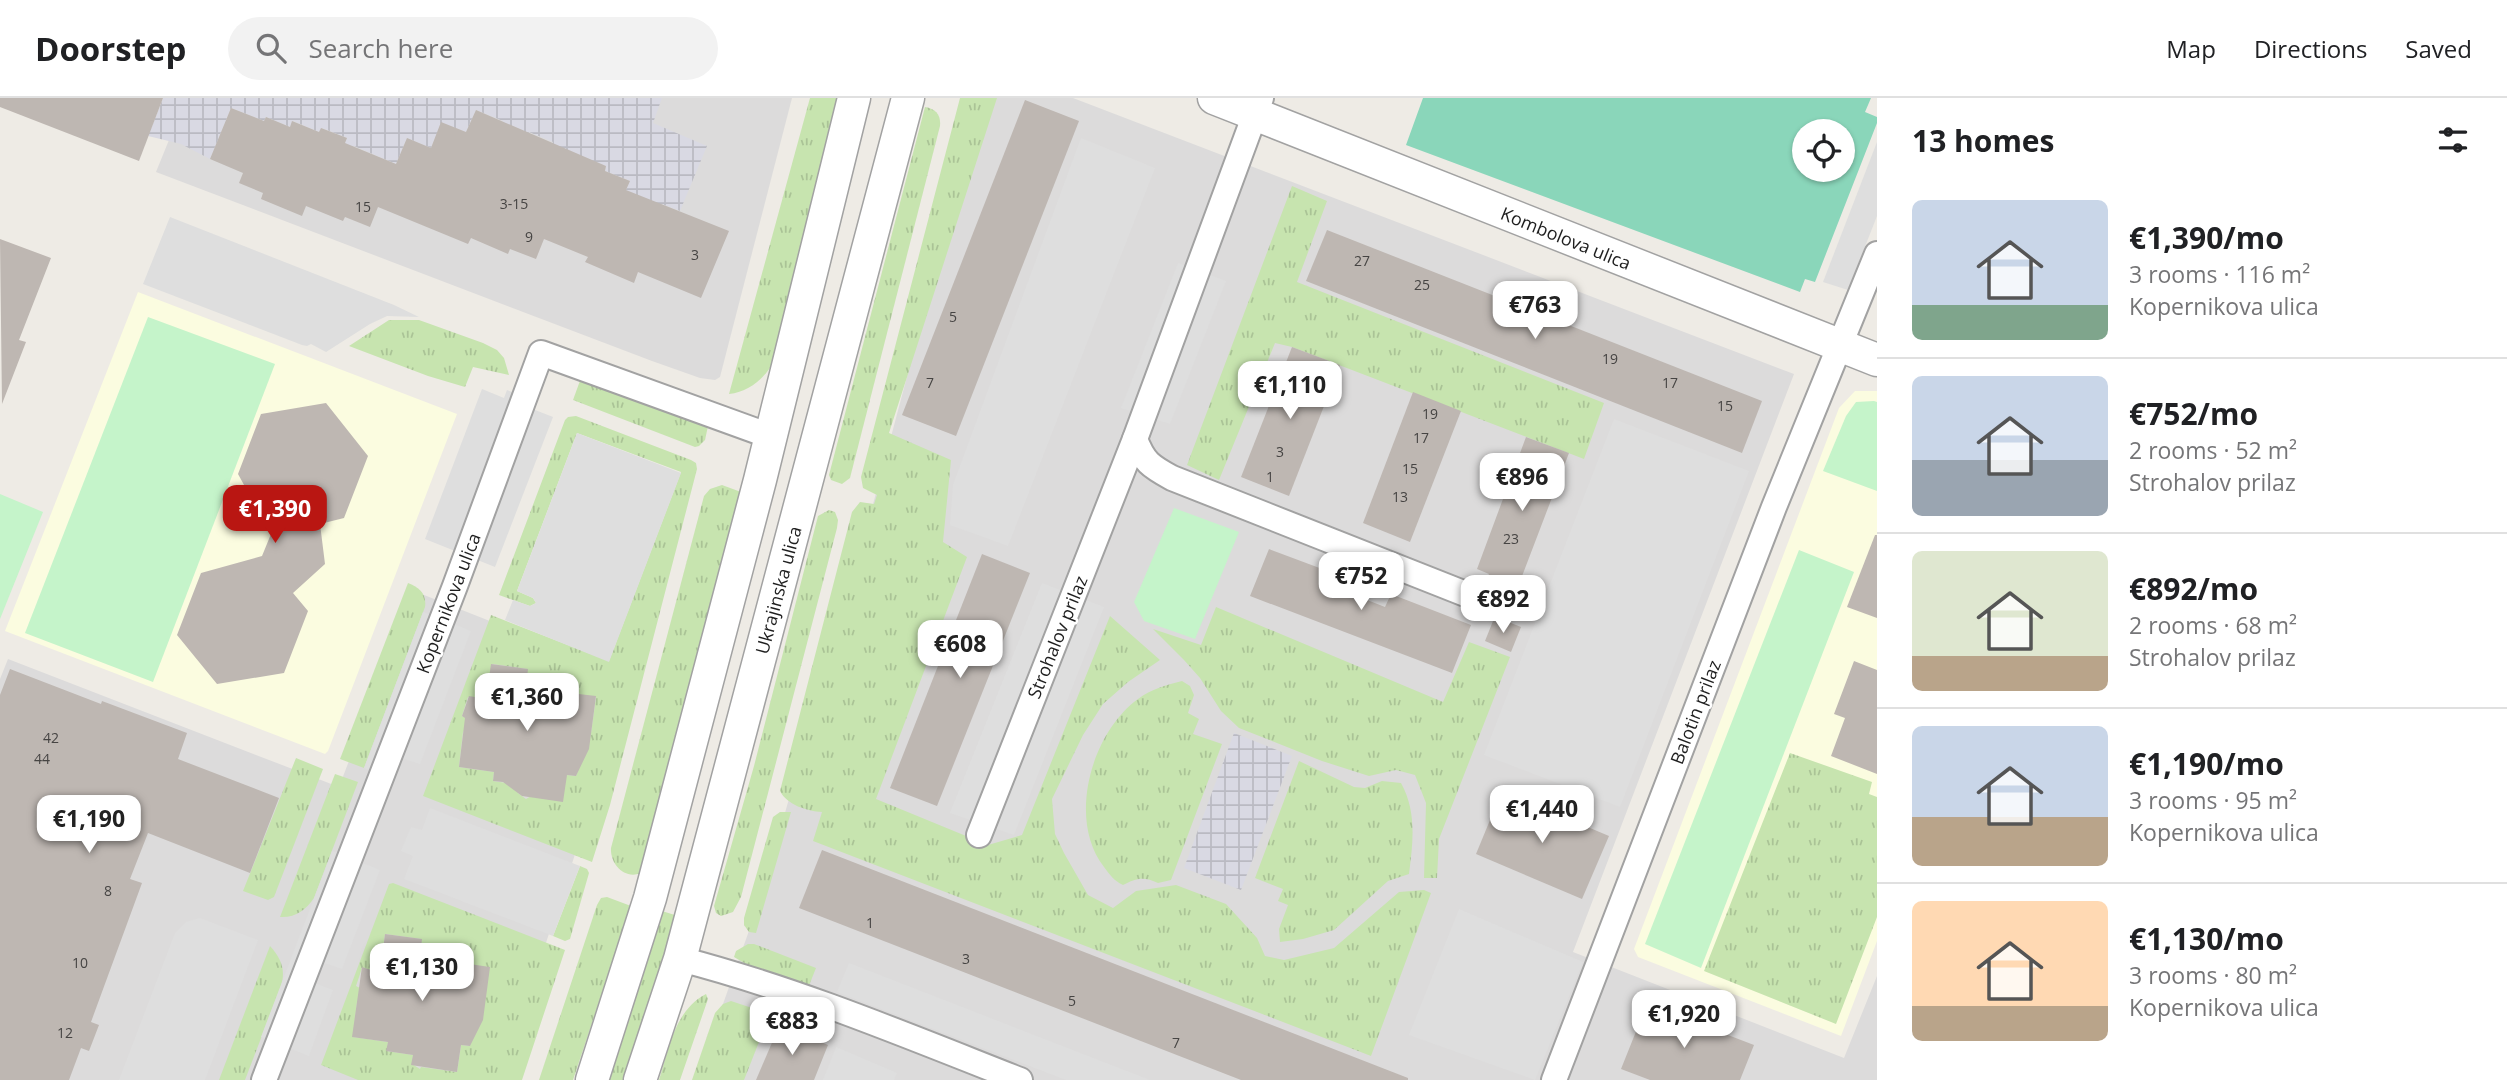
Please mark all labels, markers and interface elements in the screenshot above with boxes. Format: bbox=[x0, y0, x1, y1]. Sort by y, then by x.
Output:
search box bbox=[228, 17, 718, 80]
text: Doorstep bbox=[35, 26, 186, 71]
icon: search bbox=[252, 29, 290, 67]
text: Search here bbox=[308, 30, 453, 66]
text: Map bbox=[2166, 32, 2216, 65]
text: Directions bbox=[2254, 32, 2367, 65]
text: Saved bbox=[2405, 32, 2472, 65]
map controls bbox=[1792, 119, 1855, 182]
button: locate bbox=[1792, 119, 1855, 182]
text: 13 homes bbox=[1912, 120, 2055, 161]
icon: filters bbox=[2434, 121, 2472, 159]
house number: 3-15 bbox=[500, 194, 528, 213]
house number: 15 bbox=[355, 197, 371, 216]
street label: Kombolova ulica bbox=[1497, 201, 1635, 275]
text: €1,390/mo bbox=[2129, 217, 2284, 258]
house number: 9 bbox=[525, 227, 533, 246]
icon: home bbox=[1968, 228, 2052, 312]
house number: 3 bbox=[691, 245, 699, 264]
house number: 27 bbox=[1354, 251, 1370, 270]
text: 3 rooms · 116 m² bbox=[2129, 258, 2310, 290]
house number: 25 bbox=[1414, 275, 1430, 294]
pin: €763 bbox=[1494, 282, 1576, 341]
text: €763 bbox=[1509, 288, 1561, 320]
text: Kopernikova ulica bbox=[2129, 290, 2319, 322]
house number: 5 bbox=[949, 307, 957, 326]
house number: 19 bbox=[1602, 349, 1618, 368]
pin: €1,110 bbox=[1233, 362, 1347, 421]
text: €1,110 bbox=[1254, 368, 1326, 400]
house number: 7 bbox=[926, 373, 934, 392]
house number: 17 bbox=[1662, 373, 1678, 392]
text: €752/mo bbox=[2129, 393, 2258, 434]
house number: 15 bbox=[1717, 396, 1733, 415]
house number: 19 bbox=[1422, 404, 1438, 423]
icon: home bbox=[1968, 404, 2052, 488]
house number: 17 bbox=[1413, 428, 1429, 447]
text: 2 rooms · 52 m² bbox=[2129, 434, 2297, 466]
house number: 3 bbox=[1276, 442, 1284, 461]
pin: €896 bbox=[1481, 454, 1563, 513]
house number: 15 bbox=[1402, 459, 1418, 478]
text: €896 bbox=[1496, 460, 1548, 492]
text: Strohalov prilaz bbox=[2129, 466, 2296, 498]
house number: 1 bbox=[1266, 467, 1274, 486]
pin: €1,390 bbox=[218, 486, 332, 545]
house number: 13 bbox=[1392, 487, 1408, 506]
text: €1,390 bbox=[239, 492, 311, 524]
street label: Ukrajinska ulica bbox=[749, 523, 807, 657]
street label: Kopernikova ulica bbox=[410, 529, 486, 677]
house number: 23 bbox=[1503, 529, 1519, 548]
pin: €752 bbox=[1320, 552, 1402, 612]
text: €752 bbox=[1335, 559, 1387, 591]
text: €892/mo bbox=[2129, 568, 2258, 609]
street label: Strohalov prilaz bbox=[1021, 572, 1093, 702]
pin: €892 bbox=[1462, 575, 1544, 635]
icon: home bbox=[1968, 579, 2052, 663]
text: €892 bbox=[1477, 582, 1529, 614]
text: 2 rooms · 68 m² bbox=[2129, 609, 2297, 641]
pin: €608 bbox=[919, 620, 1001, 680]
text: €608 bbox=[934, 627, 986, 659]
text: Strohalov prilaz bbox=[2129, 641, 2296, 673]
street label: Balotin prilaz bbox=[1664, 657, 1726, 767]
pin: €1,360 bbox=[470, 674, 584, 733]
text: €1,360 bbox=[491, 680, 563, 712]
house number: 42 bbox=[43, 728, 59, 747]
text: €1,190/mo bbox=[2129, 743, 2284, 784]
house number: 44 bbox=[34, 749, 50, 768]
icon: home bbox=[1968, 754, 2052, 838]
text: 3 rooms · 95 m² bbox=[2129, 784, 2297, 816]
pin: €1,440 bbox=[1485, 786, 1599, 845]
text: €1,440 bbox=[1506, 792, 1578, 824]
pin: €1,190 bbox=[32, 796, 146, 855]
text: €1,190 bbox=[53, 802, 125, 834]
text: Kopernikova ulica bbox=[2129, 816, 2319, 848]
house number: 8 bbox=[104, 881, 112, 900]
house number: 1 bbox=[866, 913, 874, 932]
text: €1,130/mo bbox=[2129, 918, 2284, 959]
icon: home bbox=[1968, 929, 2052, 1013]
pin: €1,130 bbox=[365, 944, 479, 1003]
house number: 3 bbox=[962, 949, 970, 968]
text: €1,130 bbox=[386, 950, 458, 982]
house number: 10 bbox=[72, 953, 88, 972]
text: 3 rooms · 80 m² bbox=[2129, 959, 2297, 991]
pin: €1,920 bbox=[1627, 990, 1741, 1050]
house number: 5 bbox=[1068, 991, 1076, 1010]
text: Kopernikova ulica bbox=[2129, 991, 2319, 1023]
text: €1,920 bbox=[1648, 997, 1720, 1029]
pin: €883 bbox=[751, 998, 833, 1057]
text: €883 bbox=[766, 1004, 818, 1036]
house number: 12 bbox=[57, 1023, 73, 1042]
house number: 7 bbox=[1172, 1033, 1180, 1052]

